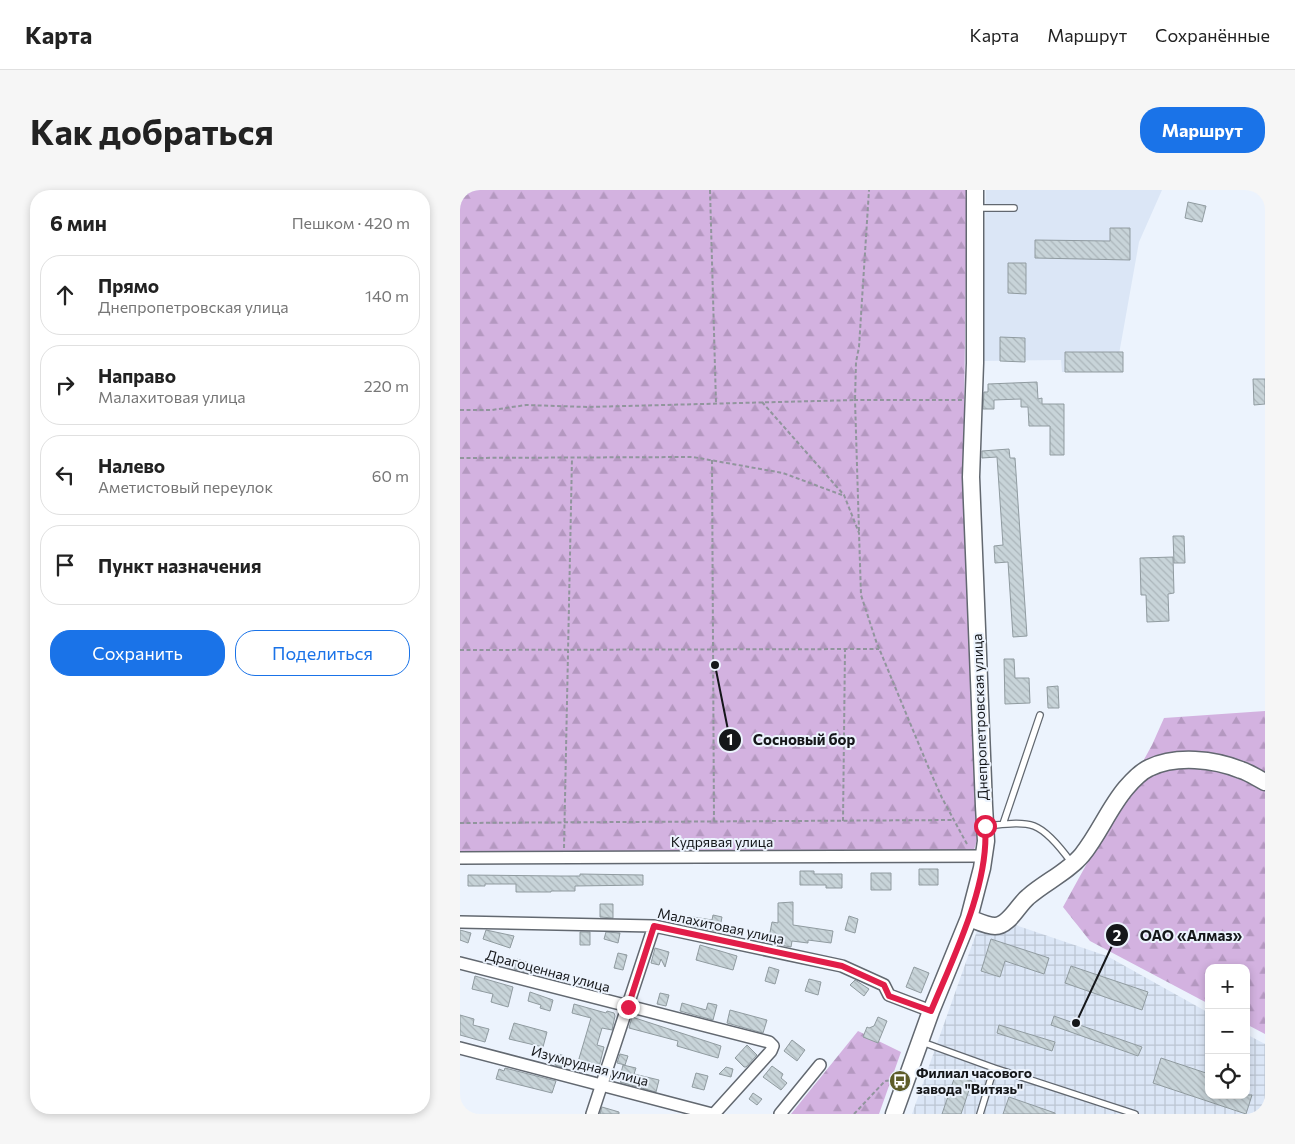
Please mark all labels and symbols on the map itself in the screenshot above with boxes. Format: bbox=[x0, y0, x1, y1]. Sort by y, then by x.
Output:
street label: Днепропетровская улица bbox=[968, 633, 991, 801]
callout: Сосновый бор bbox=[718, 725, 865, 755]
text: 1 bbox=[727, 730, 733, 748]
text: Сосновый бор bbox=[753, 730, 855, 748]
route start bbox=[974, 815, 997, 838]
street label: Кудрявая улица bbox=[671, 833, 773, 850]
street label: Малахитовая улица bbox=[656, 904, 786, 947]
callout: ОАО «Алмаз» bbox=[1105, 920, 1252, 950]
text: 2 bbox=[1113, 926, 1121, 944]
text: ОАО «Алмаз» bbox=[1140, 926, 1243, 944]
street label: Драгоценная улица bbox=[484, 946, 612, 995]
route end bbox=[617, 996, 640, 1019]
street label: Изумрудная улица bbox=[530, 1042, 651, 1089]
place label: Филиал часового завода "Витязь" bbox=[916, 1064, 1032, 1097]
bus stop icon: Филиал часового завода "Витязь" bbox=[888, 1069, 912, 1093]

